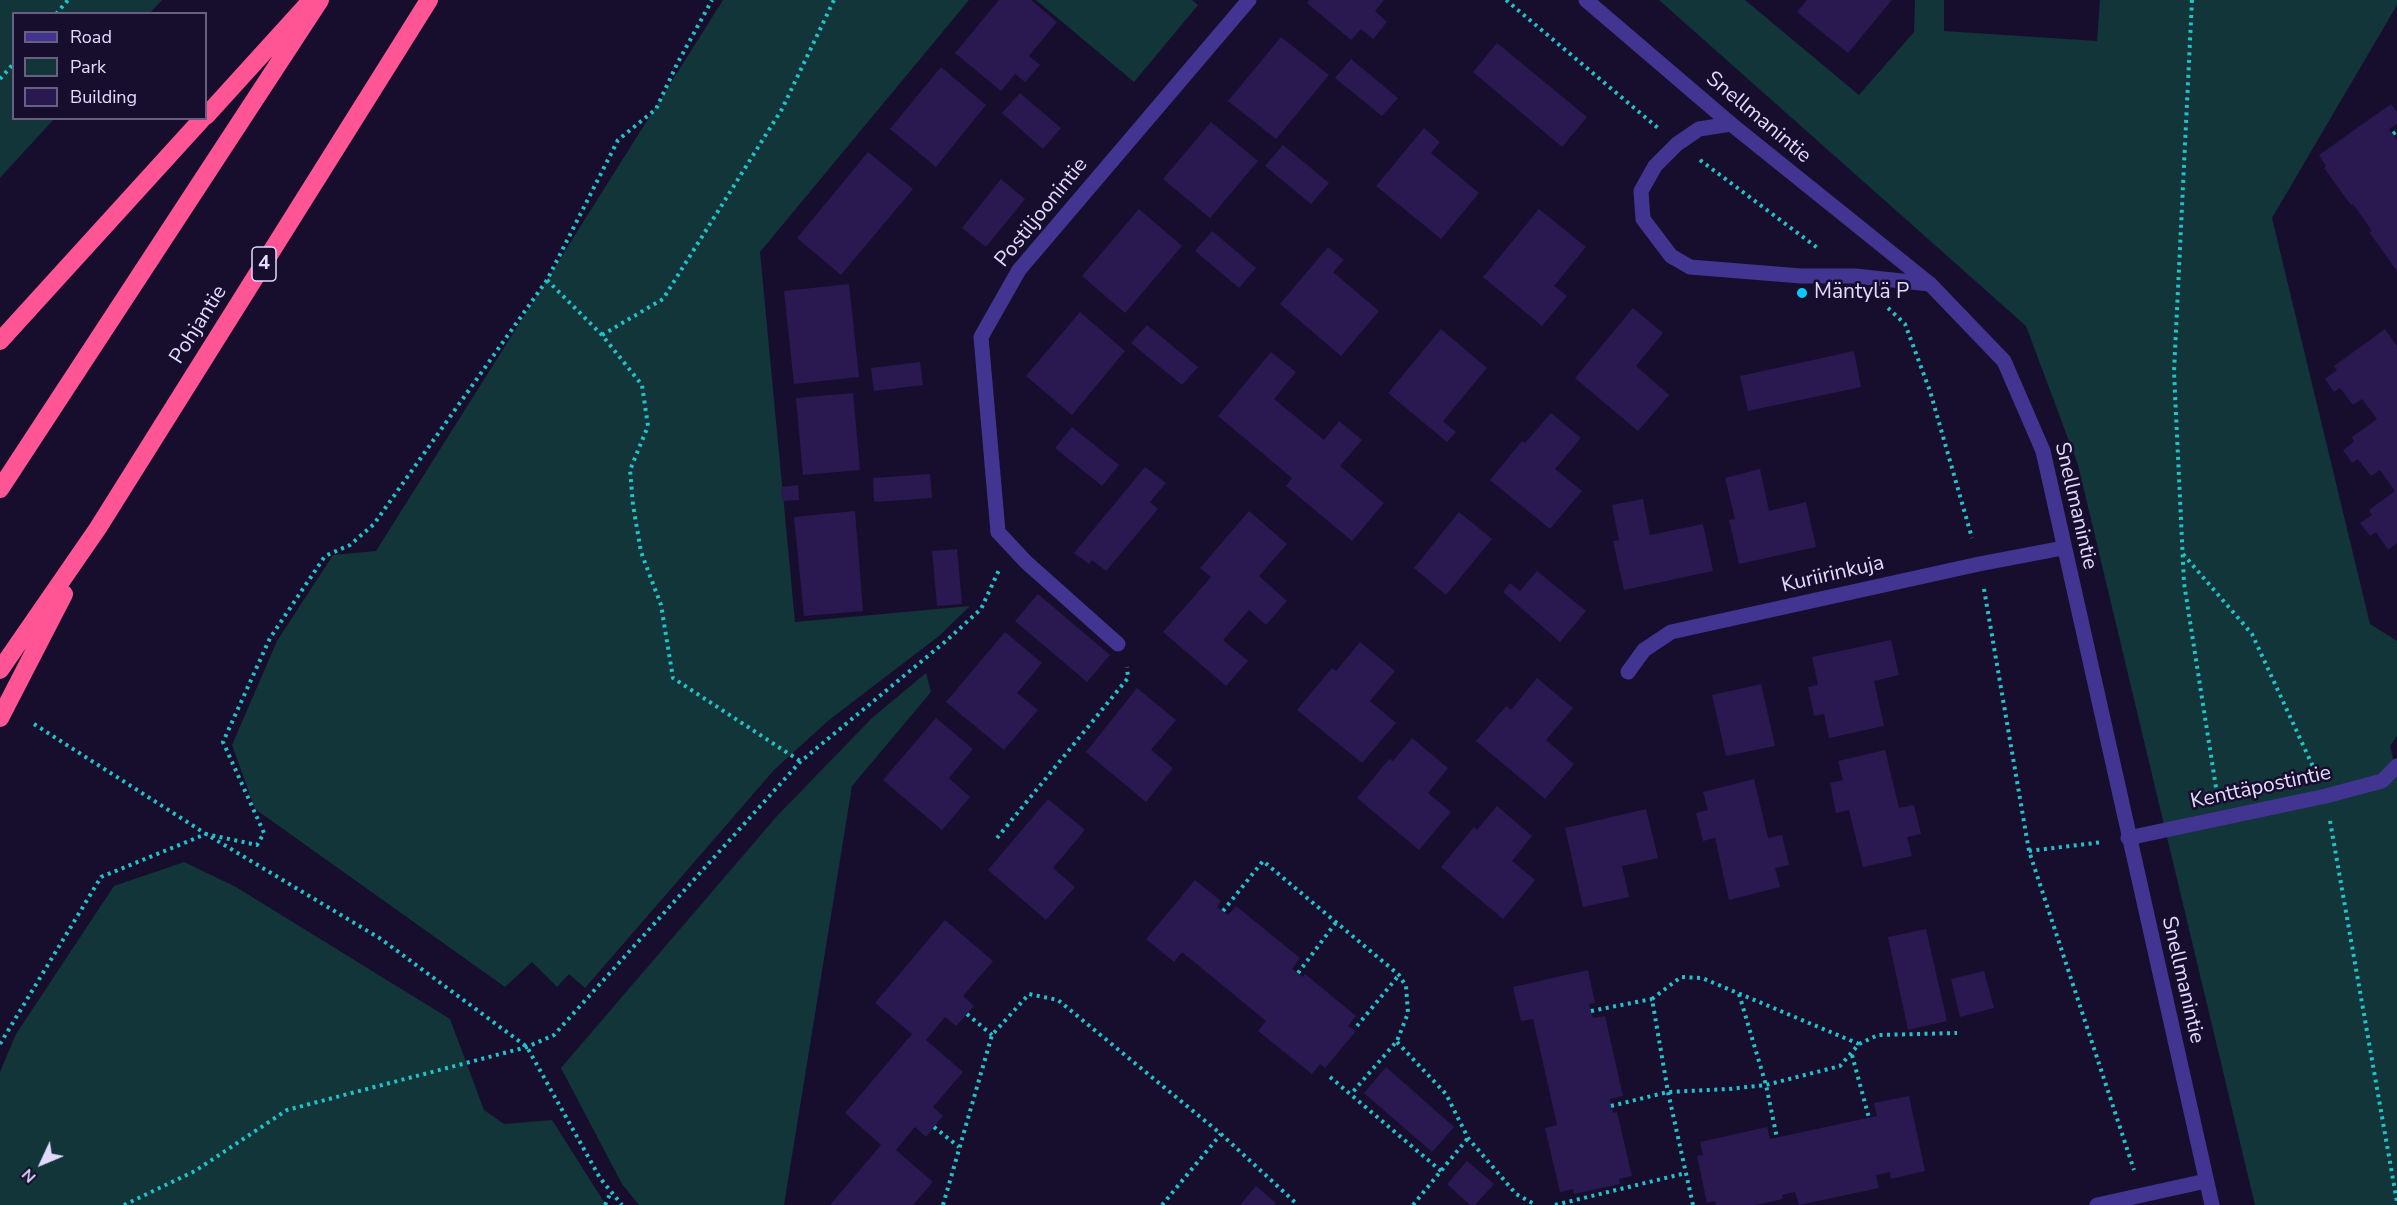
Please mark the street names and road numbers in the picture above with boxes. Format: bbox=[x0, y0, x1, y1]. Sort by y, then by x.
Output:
street label: Snellmanintie bbox=[1700, 67, 1816, 169]
street label: Postiljoonintie bbox=[990, 153, 1094, 273]
road number: 4 bbox=[252, 247, 276, 281]
street label: Pohjantie bbox=[165, 281, 233, 369]
street label: Snellmanintie bbox=[2048, 440, 2102, 572]
street label: Kuriirinkuja bbox=[1779, 551, 1887, 599]
street label: Kenttäpostintie bbox=[2188, 761, 2334, 815]
street label: Snellmanintie bbox=[2155, 914, 2209, 1046]

